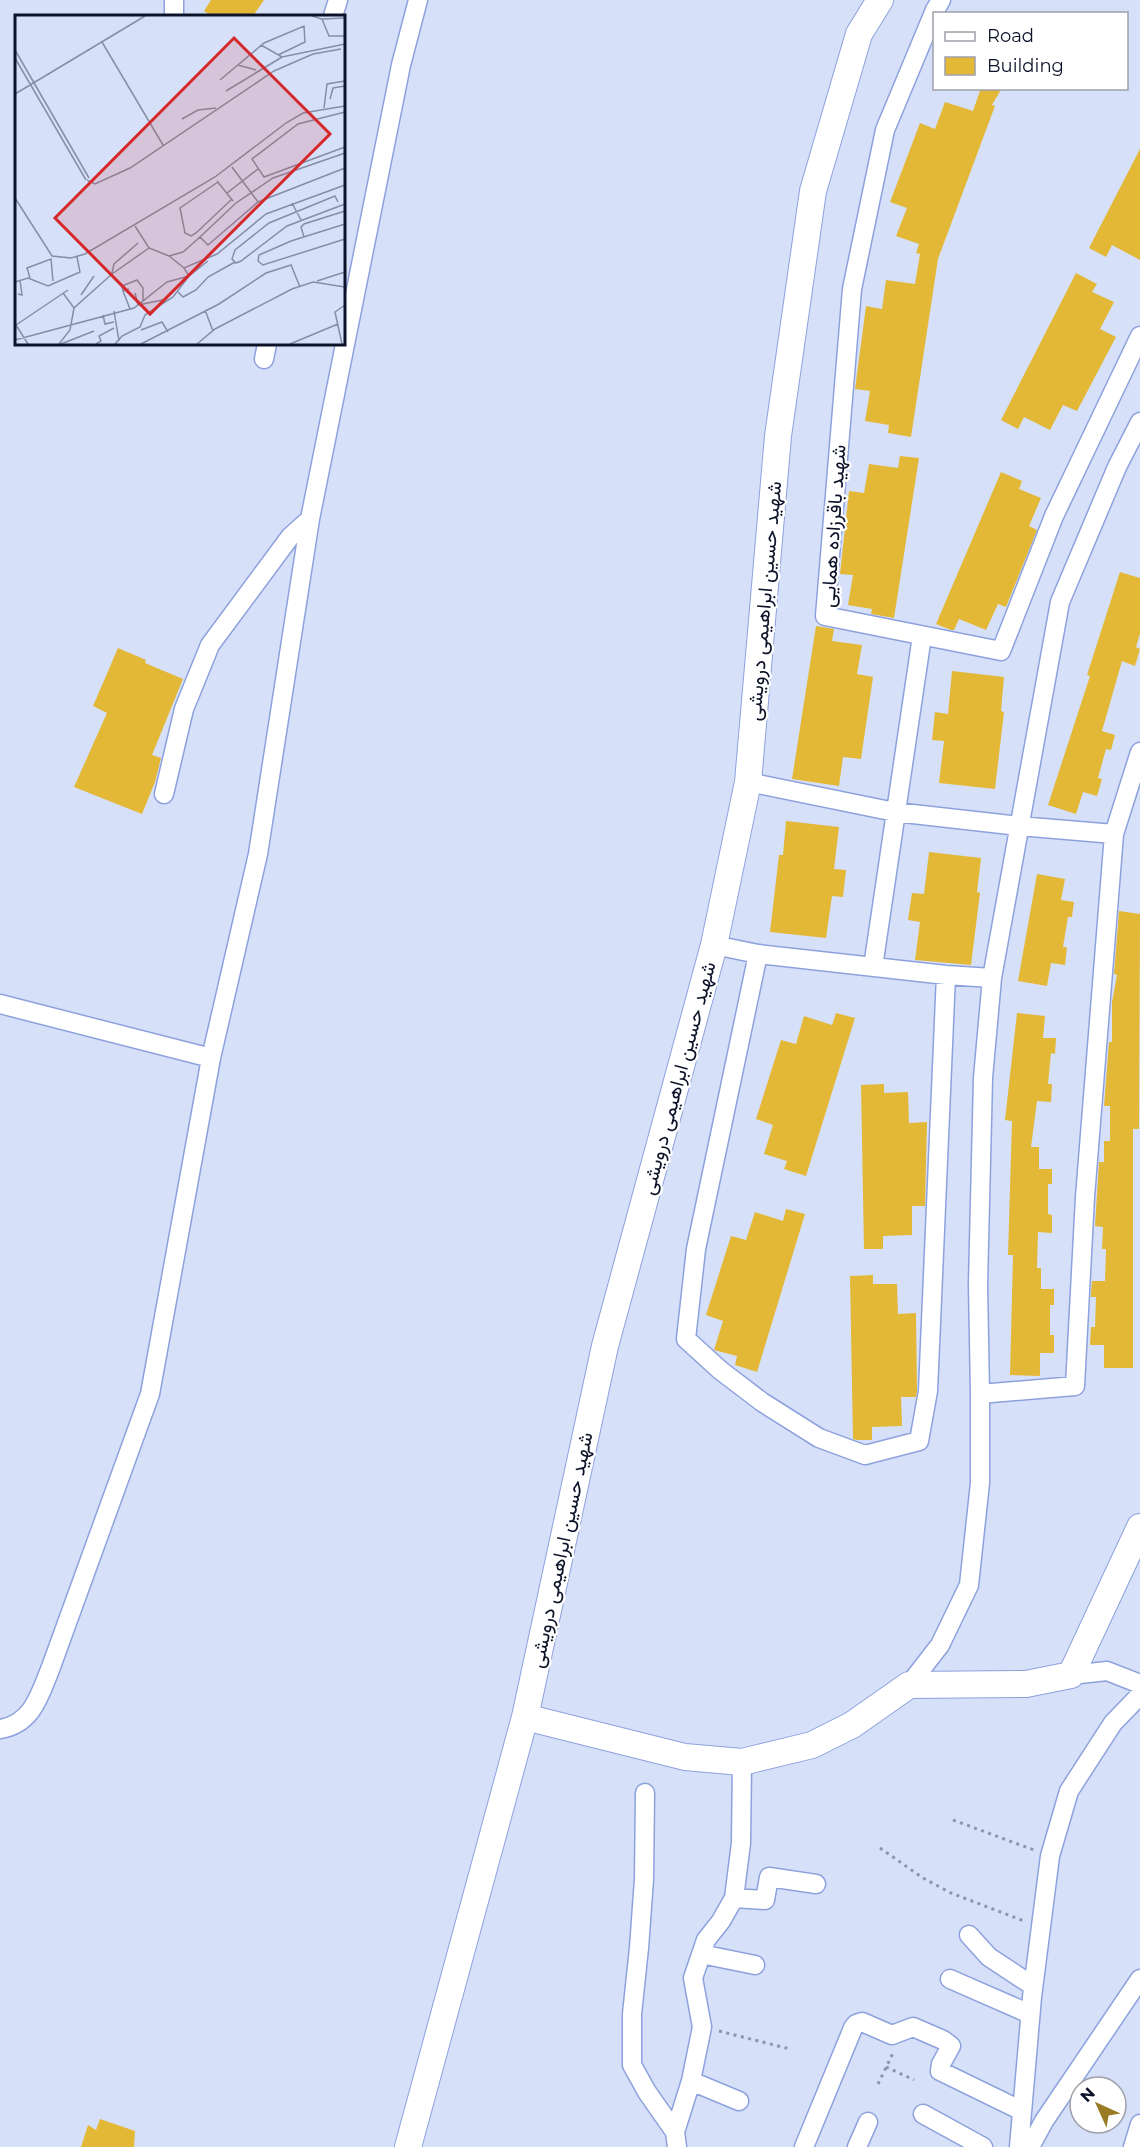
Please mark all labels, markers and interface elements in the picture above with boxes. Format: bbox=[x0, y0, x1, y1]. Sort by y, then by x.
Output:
legend bbox=[933, 12, 1128, 90]
inset map bbox=[15, 15, 345, 345]
text: Road bbox=[987, 25, 1034, 47]
text: Building bbox=[987, 55, 1064, 77]
street label: شهید باقرزاده همایی bbox=[815, 444, 852, 608]
street label: شهید حسین ابراهیمی درویشی bbox=[742, 480, 787, 722]
street label: شهید حسین ابراهیمی درویشی bbox=[635, 959, 722, 1198]
street label: شهید حسین ابراهیمی درویشی bbox=[524, 1430, 599, 1670]
north arrow bbox=[1068, 2075, 1128, 2135]
text: N bbox=[1076, 2083, 1099, 2106]

